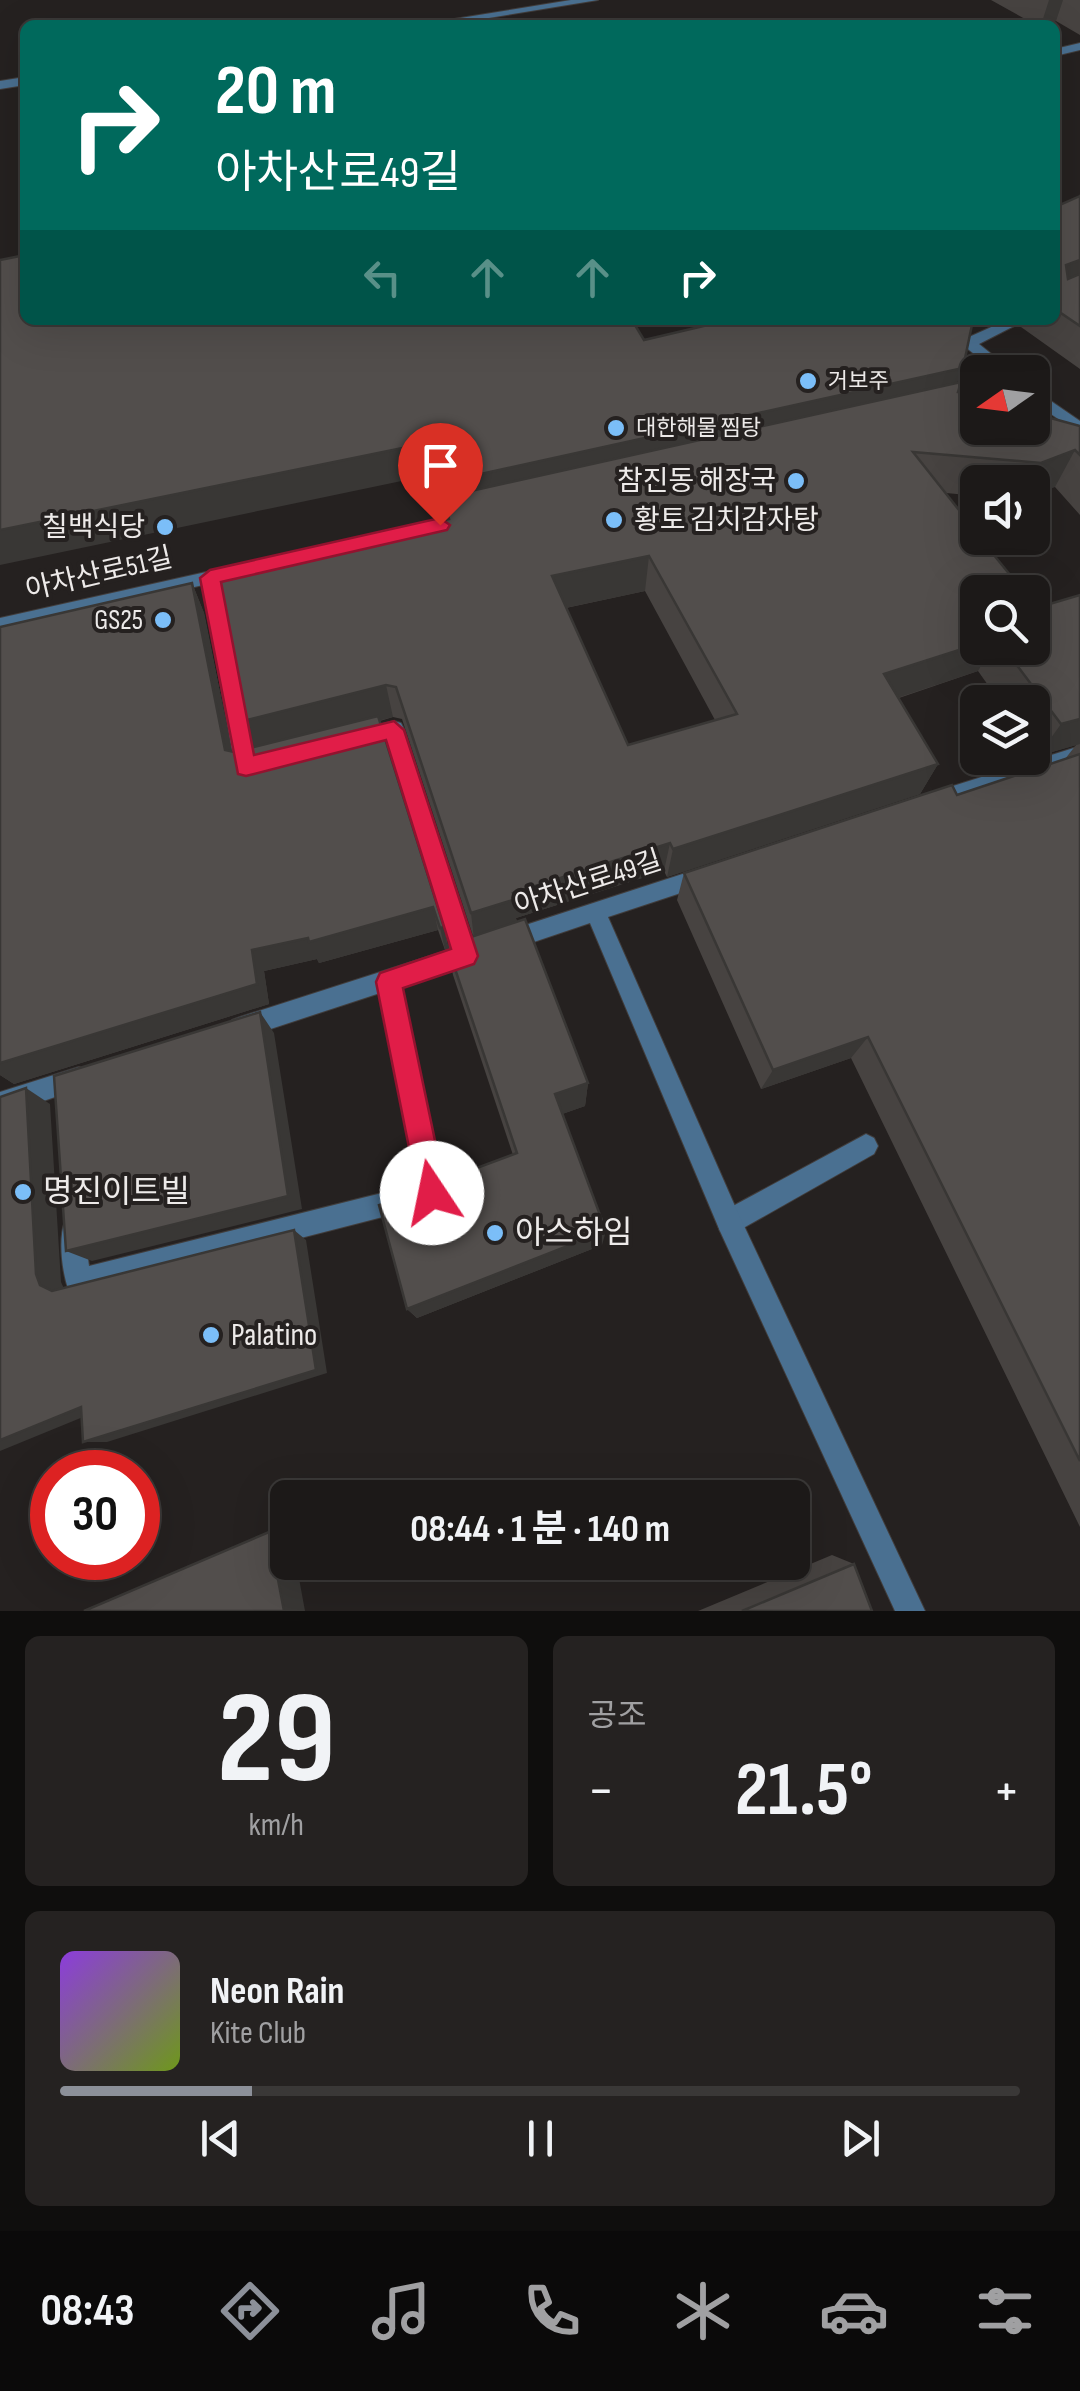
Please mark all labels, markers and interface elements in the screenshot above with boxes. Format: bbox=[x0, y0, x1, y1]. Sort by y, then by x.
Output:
text: 20 m bbox=[215, 50, 336, 134]
icon: right bbox=[50, 60, 180, 190]
text: 아차산로49길 bbox=[215, 146, 461, 201]
icon: left bbox=[355, 250, 410, 305]
icon: ahead bbox=[460, 250, 515, 305]
icon: ahead bbox=[565, 250, 620, 305]
icon: right bbox=[670, 250, 725, 305]
north arrow bbox=[960, 355, 1050, 445]
map controls bbox=[960, 355, 1050, 775]
place label: 거보주 bbox=[828, 368, 889, 395]
marker: 거보주 bbox=[797, 370, 819, 392]
place label: 대한해물 찜탕 bbox=[636, 415, 761, 442]
marker: 대한해물 찜탕 bbox=[605, 417, 627, 439]
pin bbox=[398, 423, 483, 526]
icon: arrive bbox=[413, 438, 468, 493]
place label: 참진동 해장국 bbox=[617, 465, 776, 498]
button: sound bbox=[960, 465, 1050, 555]
marker: 참진동 해장국 bbox=[785, 470, 807, 492]
place label: 황토 김치감자탕 bbox=[634, 504, 819, 537]
marker: 황토 김치감자탕 bbox=[603, 509, 625, 531]
place label: 칠백식당 bbox=[42, 511, 145, 544]
marker: 칠백식당 bbox=[154, 516, 176, 538]
street label: 아차산로51길 bbox=[22, 541, 176, 607]
button: search bbox=[960, 575, 1050, 665]
place label: GS25 bbox=[94, 604, 143, 637]
marker: GS25 bbox=[152, 609, 174, 631]
button: layers bbox=[960, 685, 1050, 775]
street label: 아차산로49길 bbox=[510, 844, 666, 922]
position arrow bbox=[380, 1141, 484, 1245]
place label: 명진이트빌 bbox=[43, 1173, 190, 1212]
marker: 명진이트빌 bbox=[12, 1181, 34, 1203]
place label: 아스하임 bbox=[515, 1214, 633, 1253]
marker: 아스하임 bbox=[484, 1222, 506, 1244]
place label: Palatino bbox=[231, 1316, 317, 1355]
marker: Palatino bbox=[200, 1324, 222, 1346]
speed limit sign: 30 bbox=[30, 1450, 160, 1580]
text: 08:44 · 1 분 · 140 m bbox=[410, 1507, 670, 1552]
text: 29 bbox=[217, 1663, 336, 1819]
text: 공조 bbox=[588, 1697, 646, 1736]
text: 21.5° bbox=[735, 1746, 873, 1837]
text: − bbox=[588, 1758, 614, 1825]
text: + bbox=[993, 1758, 1020, 1825]
text: km/h bbox=[249, 1806, 304, 1845]
text: Neon Rain bbox=[210, 1969, 344, 2014]
text: Kite Club bbox=[210, 2014, 306, 2053]
icon: previous bbox=[193, 2111, 248, 2166]
icon: pause bbox=[513, 2111, 568, 2166]
icon: next bbox=[833, 2111, 888, 2166]
icon: directions bbox=[215, 2276, 285, 2346]
icon: music bbox=[366, 2276, 436, 2346]
icon: phone bbox=[517, 2276, 587, 2346]
icon: climate bbox=[668, 2276, 738, 2346]
icon: car bbox=[819, 2276, 889, 2346]
icon: filters bbox=[970, 2276, 1040, 2346]
text: 08:43 bbox=[40, 2284, 134, 2339]

